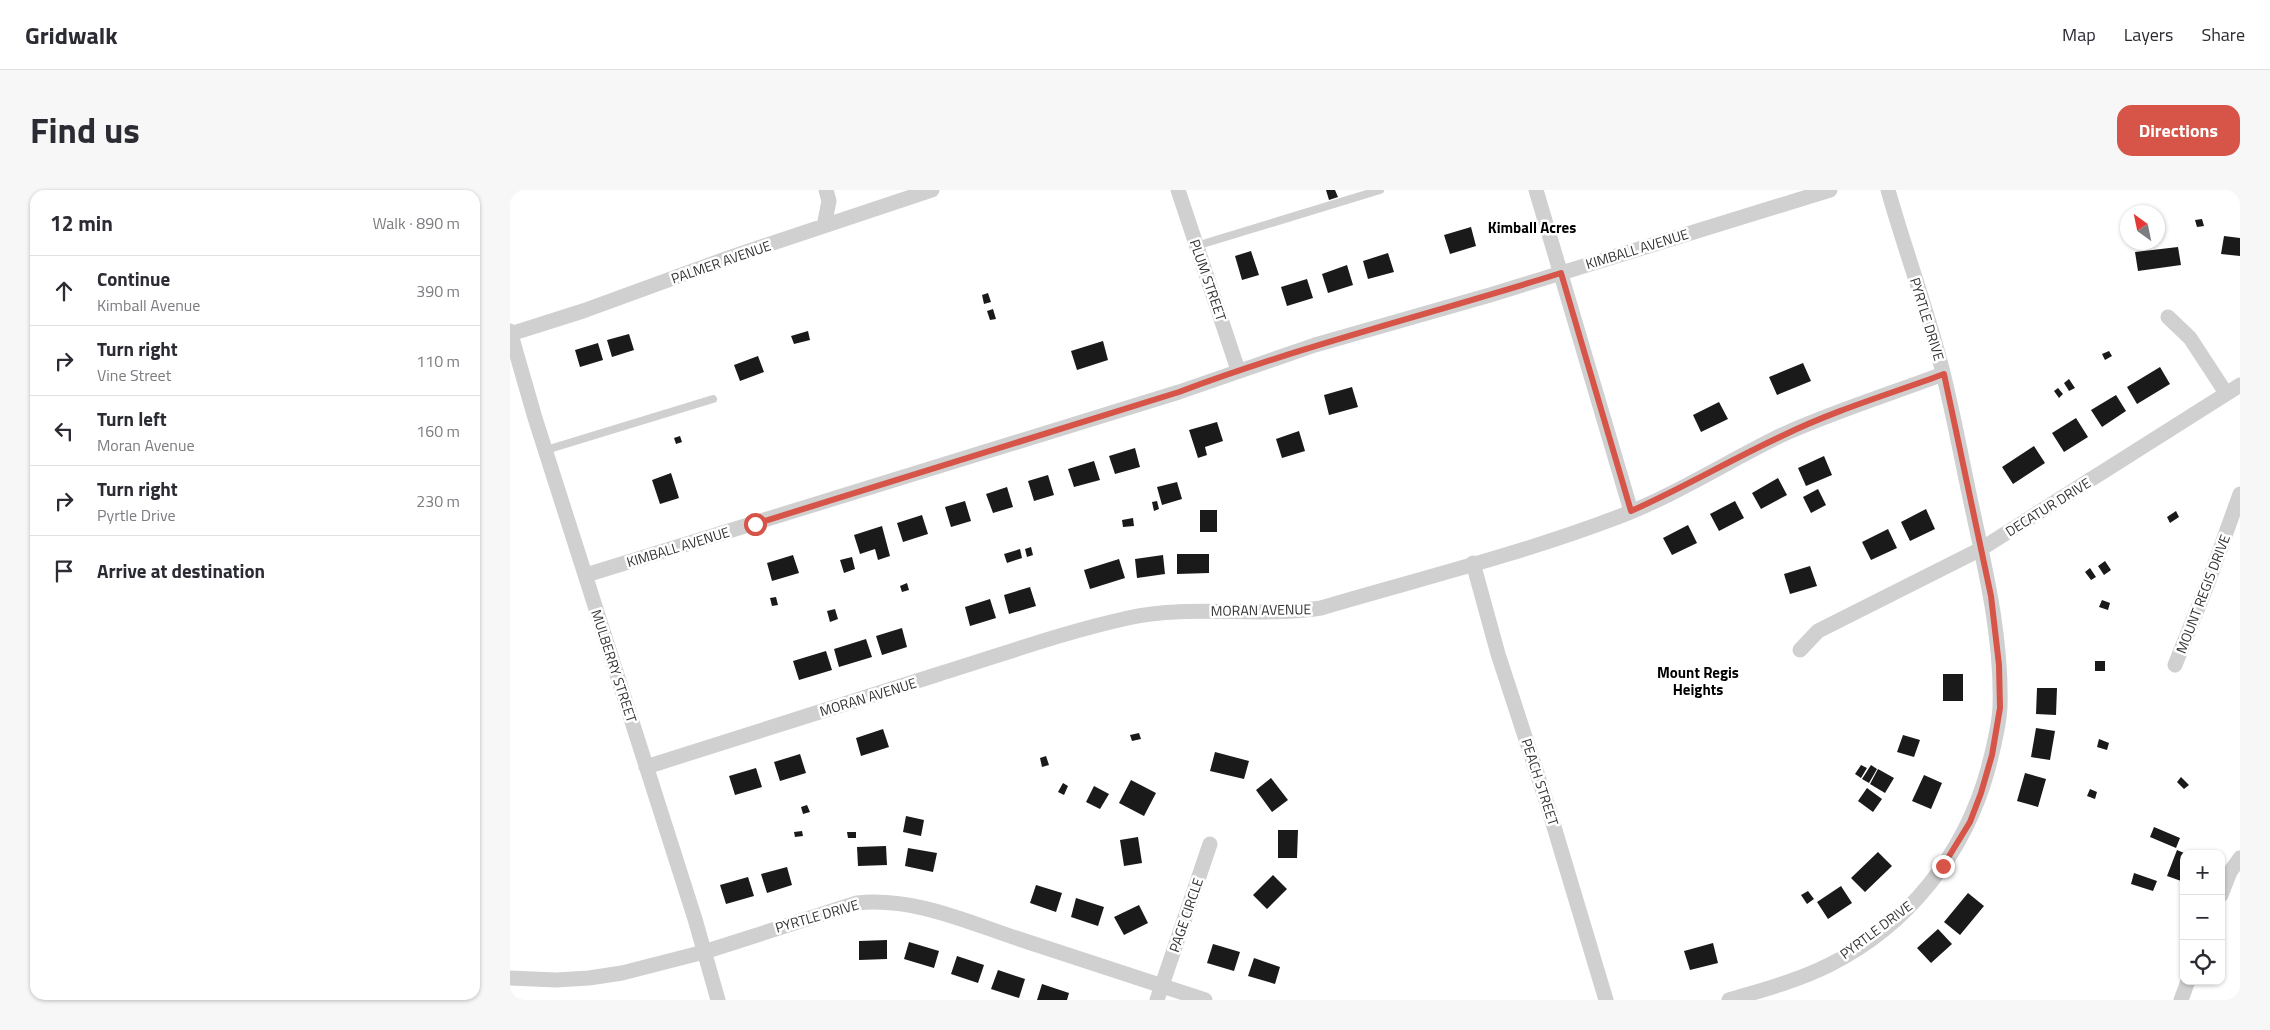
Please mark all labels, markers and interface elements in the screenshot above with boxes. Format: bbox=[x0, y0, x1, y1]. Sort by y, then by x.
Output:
text: Gridwalk bbox=[25, 17, 118, 53]
text: Map bbox=[2062, 21, 2096, 48]
text: Layers bbox=[2124, 21, 2173, 48]
text: Share bbox=[2201, 21, 2245, 48]
text: Find us bbox=[30, 103, 140, 157]
button: Directions bbox=[2117, 105, 2240, 156]
north arrow bbox=[2120, 205, 2165, 250]
text: 12 min bbox=[50, 207, 113, 239]
text: Walk · 890 m bbox=[372, 211, 460, 235]
district label: Kimball Acres bbox=[1488, 216, 1576, 239]
street label: KIMBALL AVENUE bbox=[1583, 223, 1691, 274]
street label: PALMER AVENUE bbox=[668, 235, 774, 288]
street label: PLUM STREET bbox=[1185, 236, 1232, 324]
text: Continue bbox=[97, 264, 170, 293]
street label: PYRTLE DRIVE bbox=[1905, 275, 1950, 363]
icon: ahead bbox=[50, 277, 78, 305]
text: 390 m bbox=[416, 279, 460, 303]
text: Kimball Avenue bbox=[97, 293, 200, 317]
text: Turn right bbox=[97, 334, 178, 363]
icon: right bbox=[50, 347, 78, 375]
text: 110 m bbox=[416, 349, 460, 373]
text: Vine Street bbox=[97, 363, 171, 387]
text: Turn left bbox=[97, 404, 167, 433]
icon: left bbox=[50, 417, 78, 445]
text: 160 m bbox=[416, 419, 460, 443]
text: Moran Avenue bbox=[97, 433, 195, 457]
street label: DECATUR DRIVE bbox=[2001, 472, 2095, 541]
text: Turn right bbox=[97, 474, 178, 503]
icon: right bbox=[50, 487, 78, 515]
text: 230 m bbox=[416, 489, 460, 513]
text: Pyrtle Drive bbox=[97, 503, 176, 527]
route start bbox=[744, 513, 767, 536]
street label: KIMBALL AVENUE bbox=[624, 521, 732, 572]
street label: MOUNT REGIS DRIVE bbox=[2170, 531, 2235, 656]
text: Arrive at destination bbox=[97, 556, 265, 585]
icon: arrive bbox=[50, 557, 78, 585]
street label: MORAN AVENUE bbox=[1211, 598, 1312, 621]
street label: MULBERRY STREET bbox=[586, 607, 643, 726]
district label: Mount Regis Heights bbox=[1657, 661, 1739, 701]
street label: MORAN AVENUE bbox=[817, 672, 919, 721]
street label: PEACH STREET bbox=[1516, 735, 1565, 829]
map controls bbox=[2180, 850, 2225, 985]
button: + bbox=[2180, 850, 2225, 895]
route end bbox=[1932, 855, 1955, 878]
street label: PAGE CIRCLE bbox=[1163, 875, 1208, 955]
street label: PYRTLE DRIVE bbox=[773, 894, 861, 937]
street label: PYRTLE DRIVE bbox=[1835, 895, 1917, 964]
button: − bbox=[2180, 895, 2225, 940]
button: locate bbox=[2180, 940, 2225, 985]

